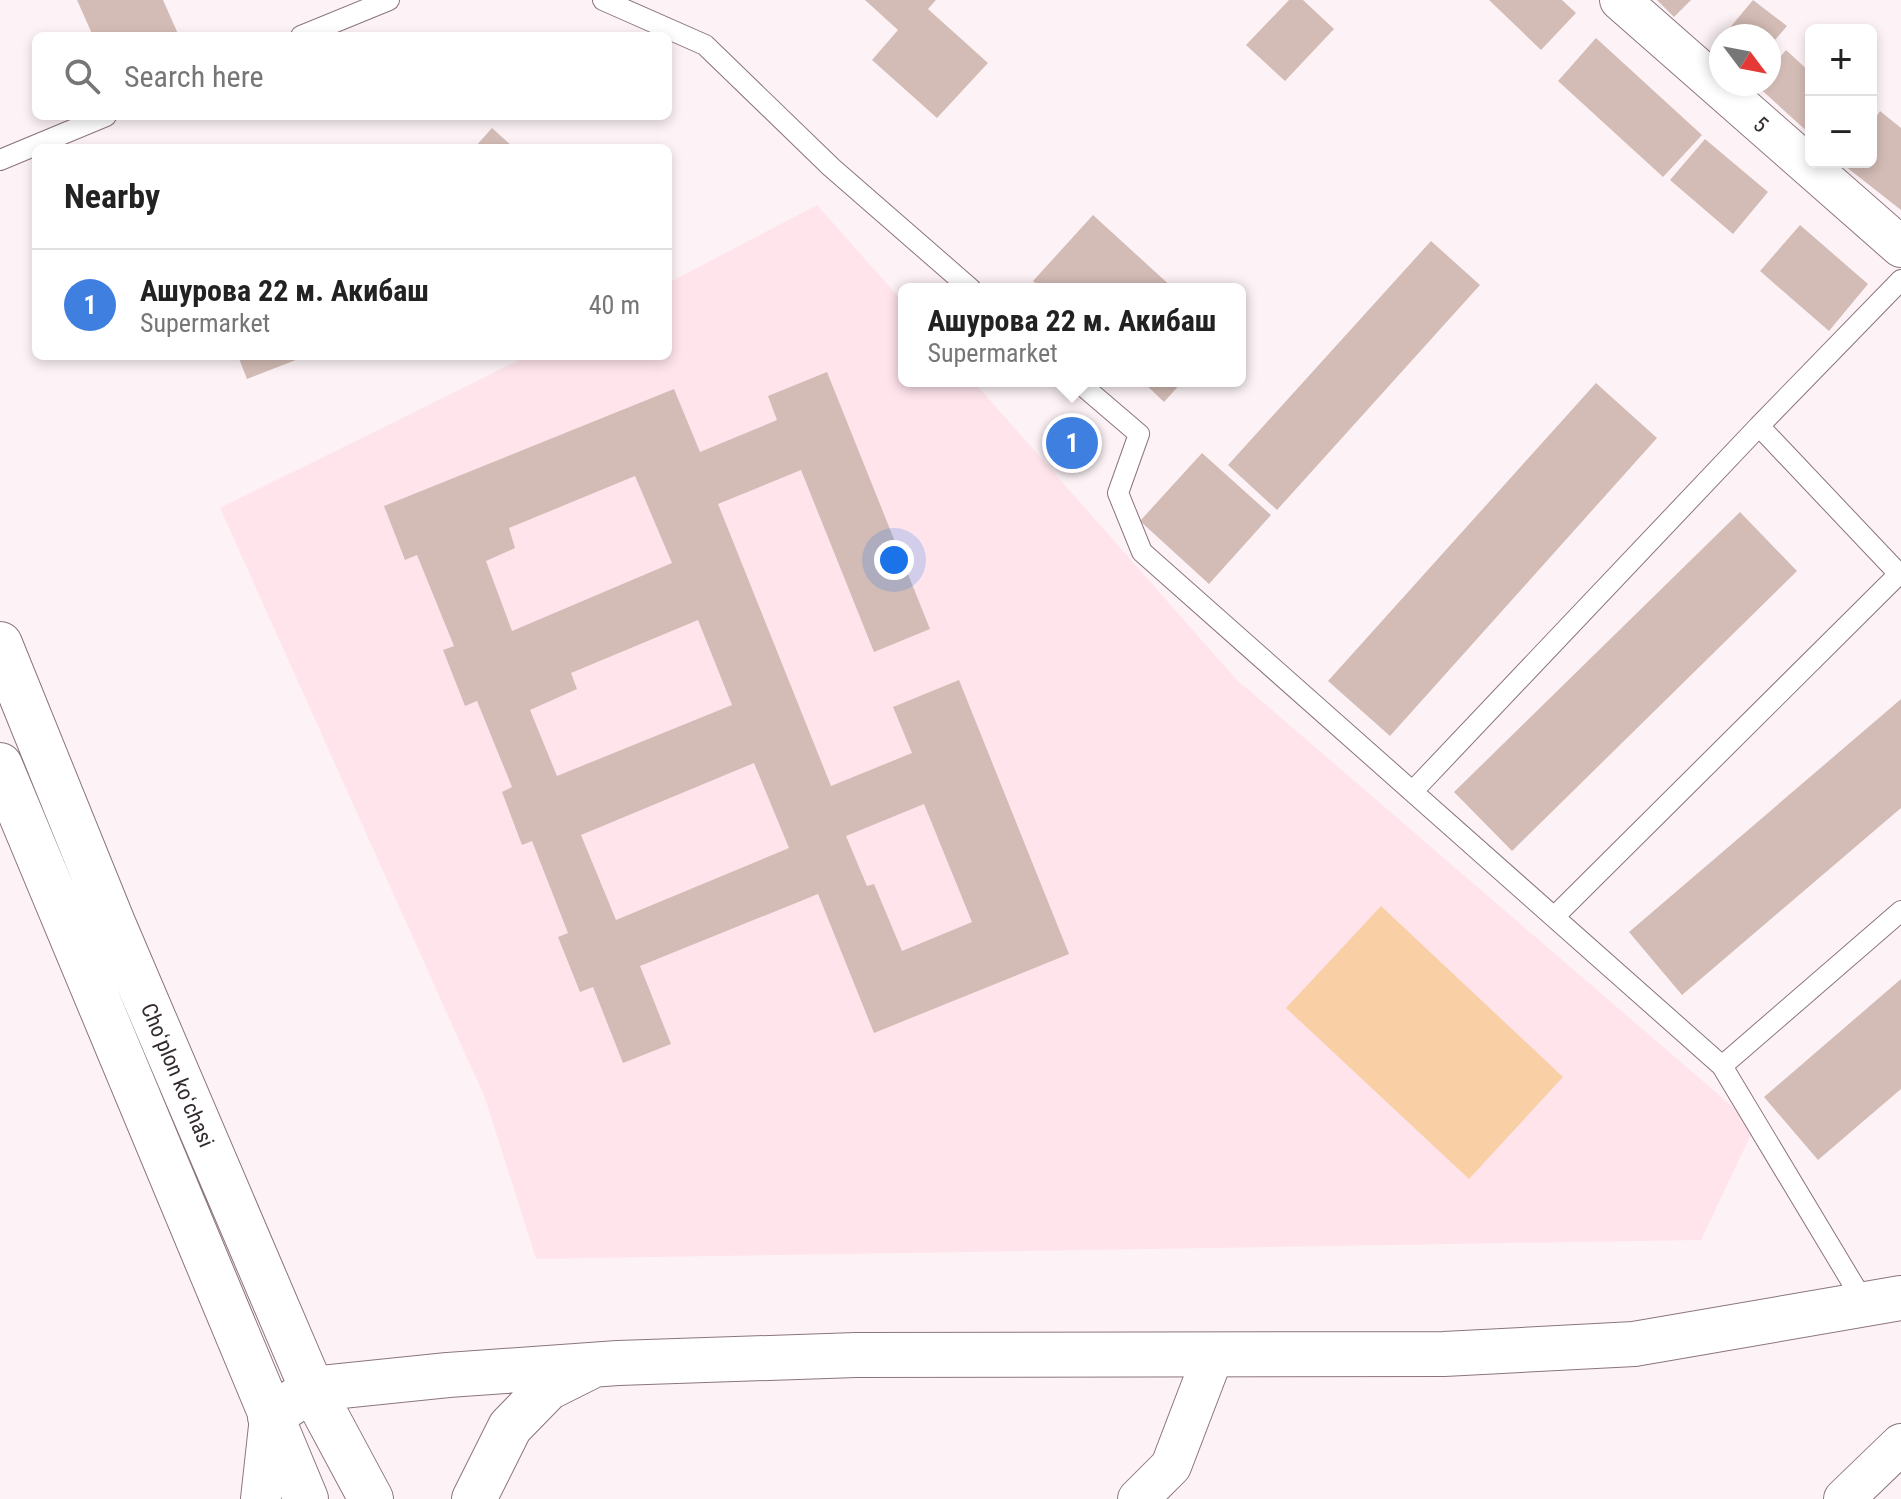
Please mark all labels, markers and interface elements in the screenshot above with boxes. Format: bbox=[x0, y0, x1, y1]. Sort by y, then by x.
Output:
north arrow bbox=[1709, 24, 1781, 96]
map controls bbox=[1805, 24, 1877, 168]
button: + bbox=[1805, 24, 1877, 96]
search box bbox=[32, 32, 672, 120]
icon: search bbox=[60, 54, 104, 98]
text: Search here bbox=[124, 59, 264, 94]
button: − bbox=[1805, 96, 1877, 168]
street label: 5 bbox=[1749, 112, 1773, 137]
text: Nearby bbox=[64, 176, 160, 216]
text: Ашурова 22 м. Акибаш bbox=[140, 273, 429, 308]
popup bbox=[898, 283, 1246, 387]
text: 1 bbox=[83, 290, 97, 320]
text: 40 m bbox=[589, 290, 640, 320]
text: Ашурова 22 м. Акибаш bbox=[927, 303, 1217, 338]
text: Supermarket bbox=[140, 308, 270, 338]
text: Supermarket bbox=[927, 338, 1058, 368]
pin: 1 bbox=[1046, 413, 1098, 473]
your location bbox=[874, 540, 914, 580]
street label: Choʻplon koʻchasi bbox=[136, 999, 219, 1151]

